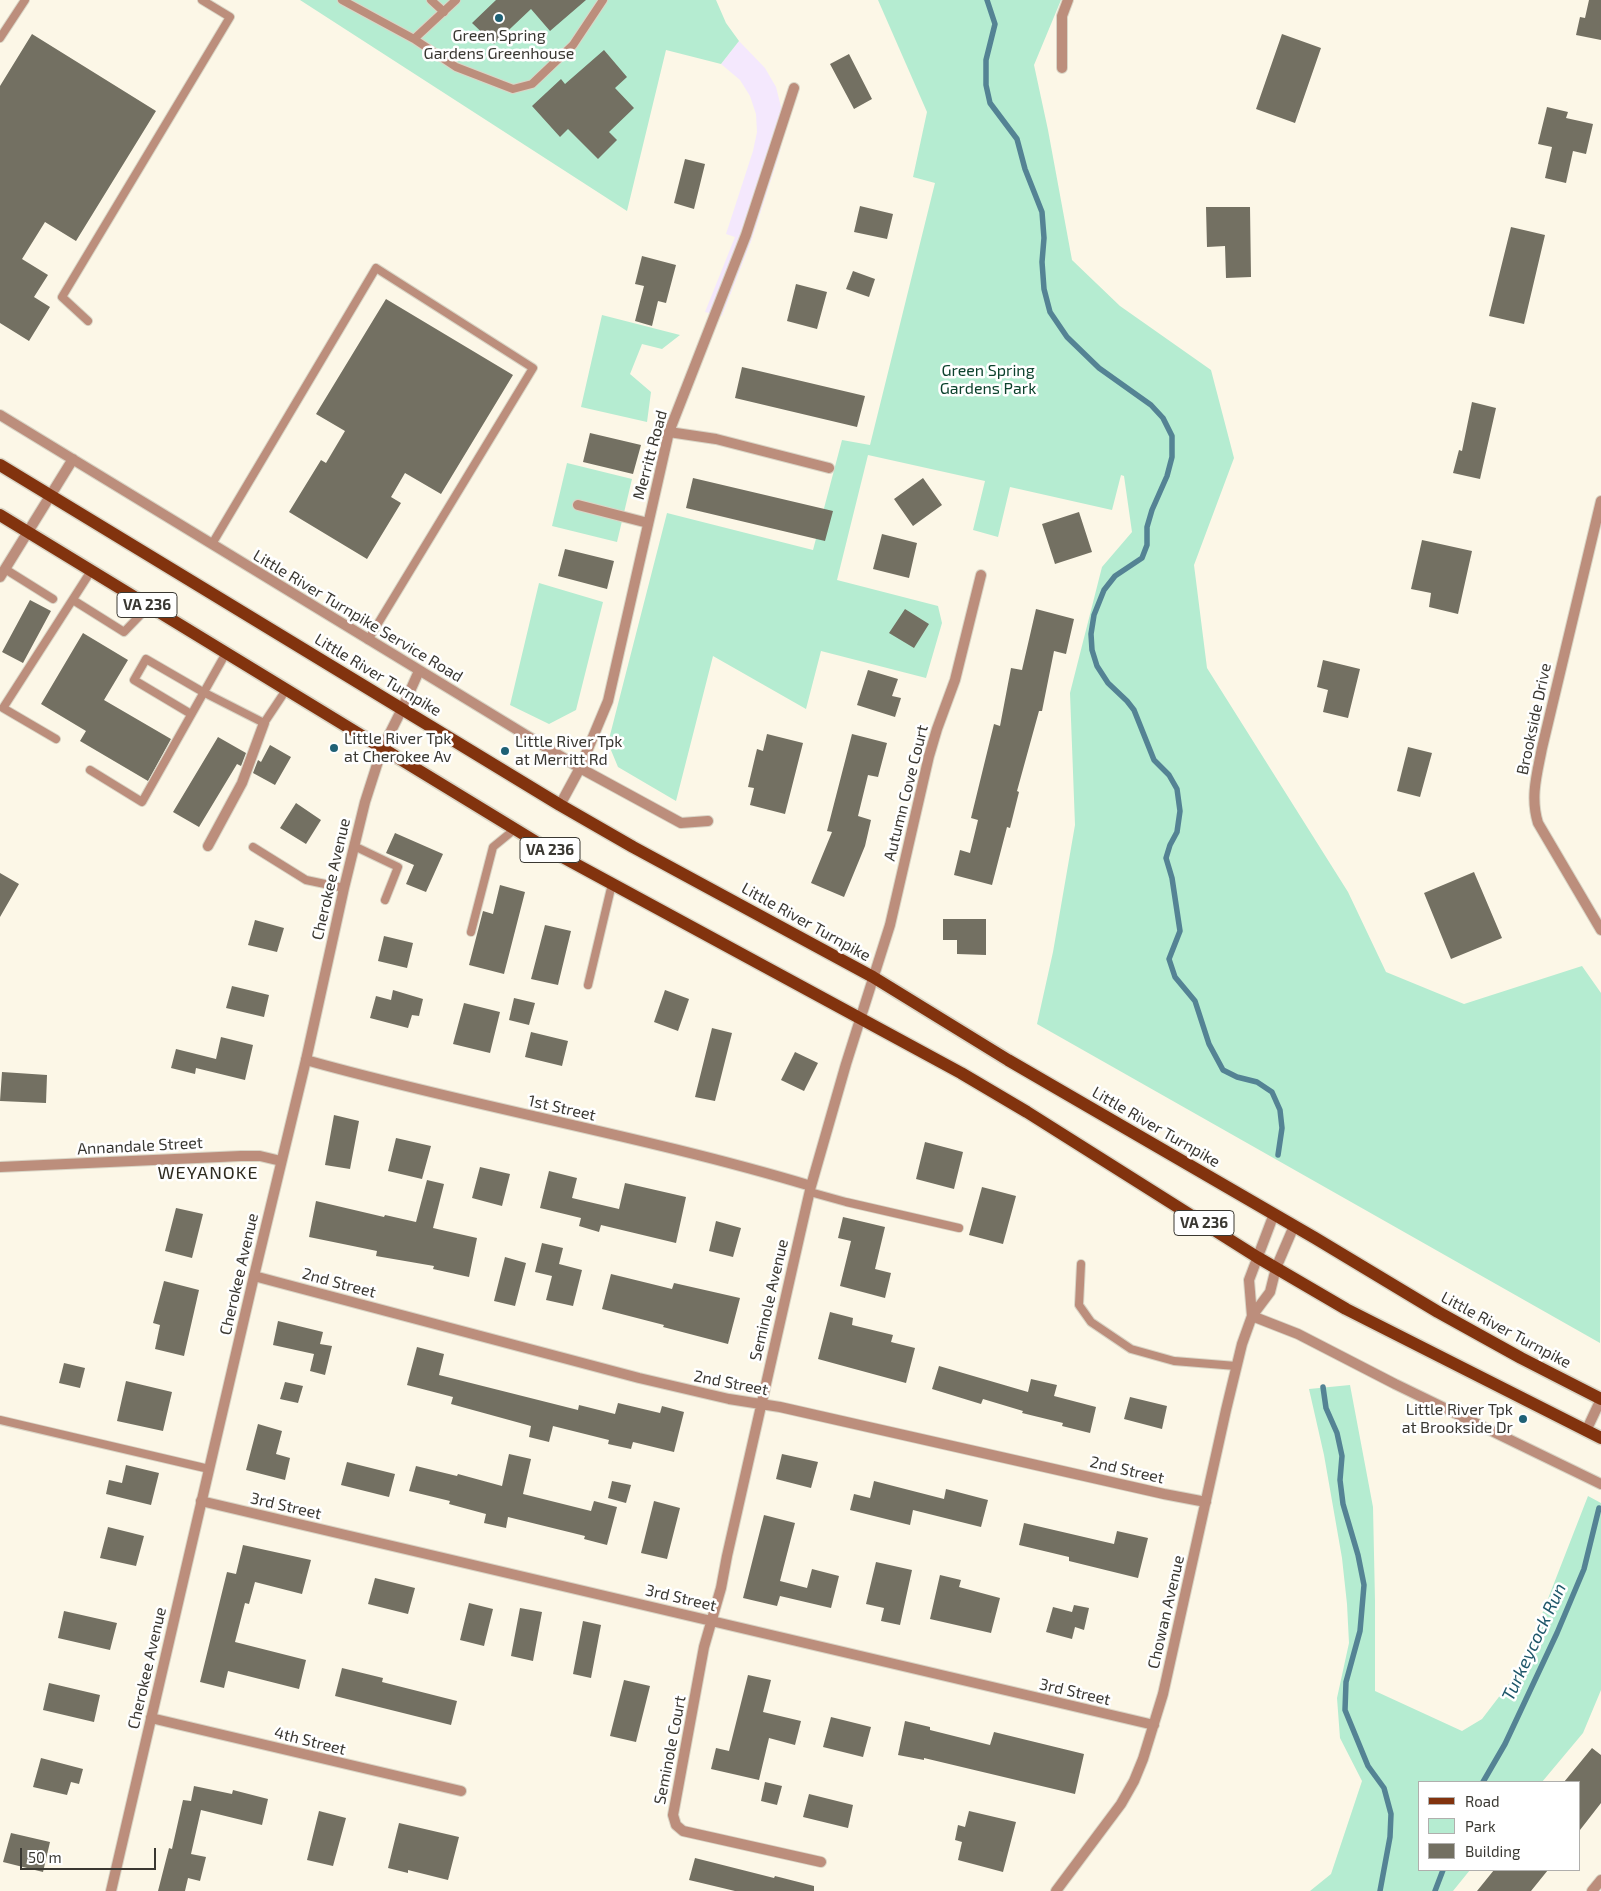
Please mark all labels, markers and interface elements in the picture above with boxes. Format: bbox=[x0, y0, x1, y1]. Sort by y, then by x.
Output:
marker: Green Spring Gardens Greenhouse bbox=[493, 12, 505, 24]
place label: Green Spring Gardens Greenhouse bbox=[424, 26, 574, 64]
park label: Green Spring Gardens Park bbox=[940, 361, 1036, 399]
street label: Merritt Road bbox=[629, 408, 671, 502]
street label: Little River Turnpike Service Road bbox=[250, 546, 466, 686]
road number: VA 236 bbox=[117, 592, 177, 618]
street label: Little River Turnpike bbox=[311, 630, 445, 720]
street label: Brookside Drive bbox=[1513, 661, 1555, 777]
street label: Autumn Cove Court bbox=[880, 723, 932, 863]
place label: Little River Tpk at Cherokee Av bbox=[344, 729, 452, 767]
place label: Little River Tpk at Merritt Rd bbox=[515, 732, 622, 770]
marker: Little River Tpk at Cherokee Av bbox=[328, 742, 340, 754]
marker: Little River Tpk at Merritt Rd bbox=[499, 745, 511, 757]
street label: Cherokee Avenue bbox=[308, 816, 354, 942]
road number: VA 236 bbox=[520, 838, 580, 862]
street label: Little River Turnpike bbox=[738, 879, 874, 965]
street label: Little River Turnpike bbox=[1089, 1083, 1223, 1171]
street label: 1st Street bbox=[526, 1091, 598, 1125]
street label: Annandale Street bbox=[77, 1133, 203, 1159]
district label: WEYANOKE bbox=[157, 1162, 259, 1184]
road number: VA 236 bbox=[1174, 1210, 1234, 1236]
street label: Cherokee Avenue bbox=[216, 1211, 262, 1337]
street label: Seminole Avenue bbox=[746, 1237, 792, 1363]
street label: 2nd Street bbox=[300, 1264, 378, 1302]
street label: Little River Turnpike bbox=[1438, 1288, 1574, 1372]
street label: 2nd Street bbox=[692, 1366, 770, 1400]
place label: Little River Tpk at Brookside Dr bbox=[1402, 1400, 1513, 1438]
marker: Little River Tpk at Brookside Dr bbox=[1517, 1413, 1529, 1425]
street label: 2nd Street bbox=[1088, 1452, 1166, 1488]
street label: 3rd Street bbox=[249, 1489, 323, 1523]
street label: Chowan Avenue bbox=[1144, 1553, 1188, 1671]
water label: Turkeycock Run bbox=[1497, 1580, 1571, 1704]
street label: 3rd Street bbox=[644, 1581, 718, 1615]
street label: Cherokee Avenue bbox=[124, 1605, 170, 1731]
street label: 3rd Street bbox=[1038, 1675, 1112, 1709]
street label: Seminole Court bbox=[650, 1694, 690, 1806]
street label: 4th Street bbox=[272, 1723, 348, 1759]
legend bbox=[1418, 1781, 1581, 1871]
text: Road bbox=[1465, 1792, 1500, 1810]
text: Park bbox=[1465, 1817, 1496, 1835]
scale bar bbox=[22, 1838, 159, 1870]
text: Building bbox=[1465, 1842, 1520, 1860]
text: 50 m bbox=[28, 1848, 62, 1866]

